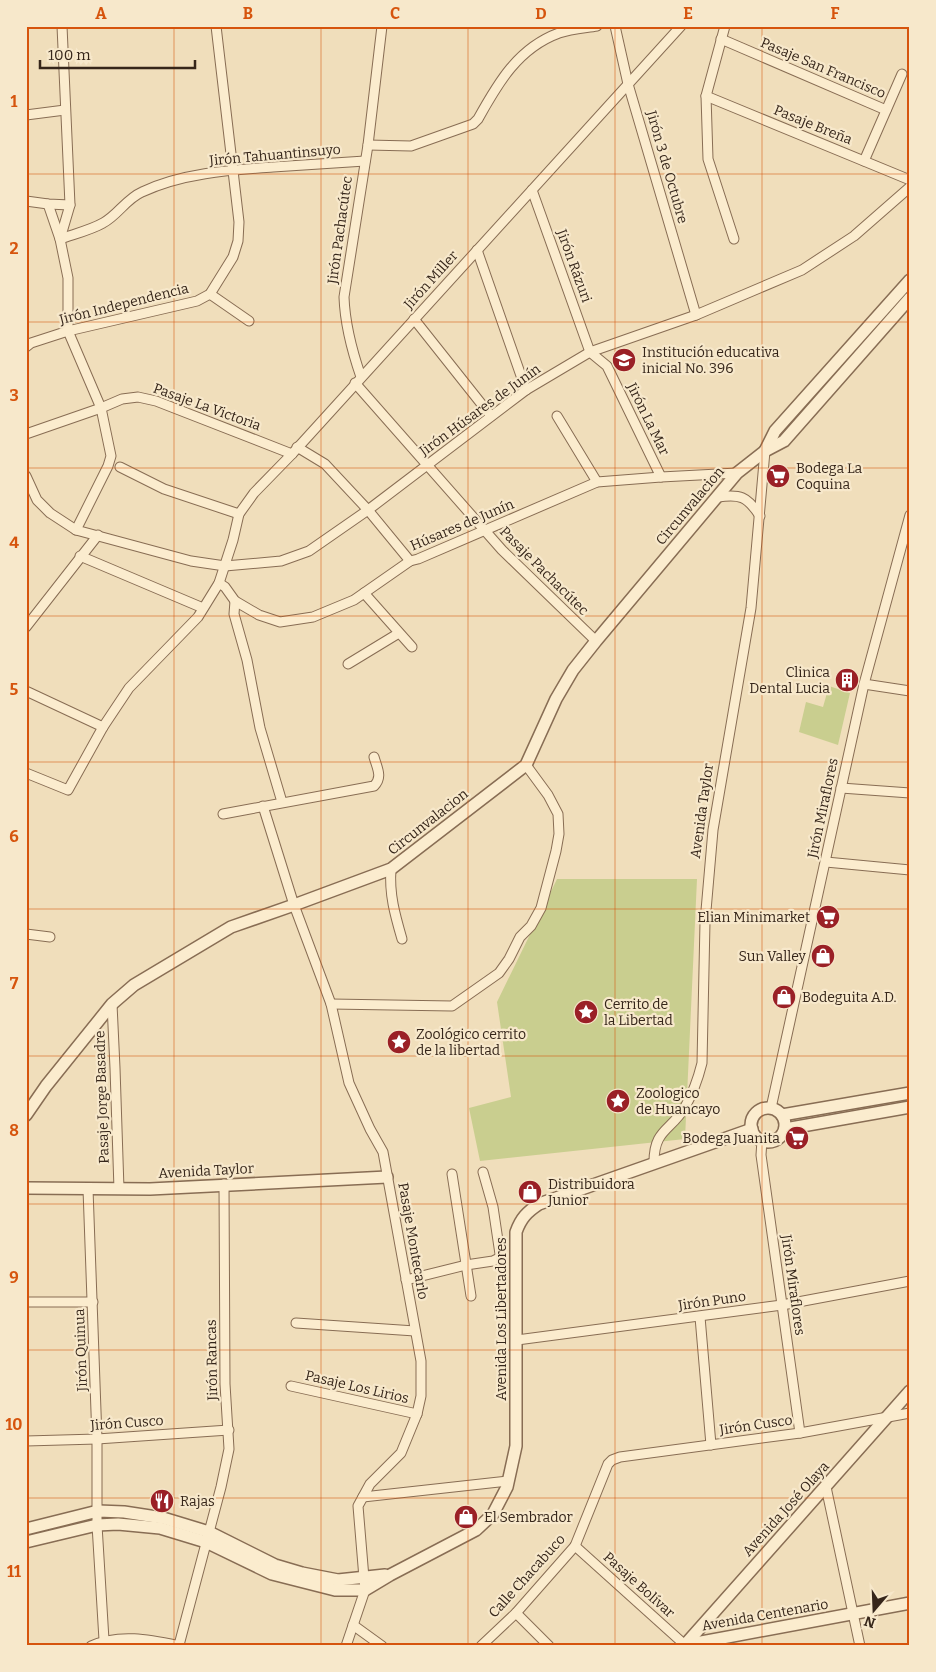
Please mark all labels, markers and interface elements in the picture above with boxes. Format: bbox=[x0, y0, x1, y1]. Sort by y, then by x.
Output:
text: A bbox=[95, 4, 107, 23]
text: B bbox=[243, 4, 253, 23]
text: C bbox=[390, 4, 400, 23]
text: D bbox=[535, 4, 547, 23]
text: E bbox=[683, 4, 693, 23]
text: F bbox=[831, 4, 840, 23]
street label: Pasaje San Francisco bbox=[758, 34, 888, 102]
scale bar bbox=[40, 38, 195, 70]
text: 100 m bbox=[48, 46, 91, 64]
text: 1 bbox=[11, 92, 18, 111]
street label: Pasaje Breña bbox=[771, 102, 855, 149]
street label: Jirón 3 de Octubre bbox=[642, 108, 691, 225]
street label: Jirón Tahuantinsuyo bbox=[208, 141, 341, 169]
street label: Jirón Pachacútec bbox=[324, 175, 356, 286]
street label: Jirón Rázuri bbox=[553, 226, 595, 305]
text: 2 bbox=[9, 239, 19, 258]
street label: Jirón Miller bbox=[400, 247, 462, 314]
street label: Jirón Independencia bbox=[57, 280, 191, 329]
place label: Institución educativa inicial No. 396 bbox=[642, 344, 780, 377]
school or university icon: Institución educativa inicial No. 396 bbox=[611, 347, 637, 373]
street label: Jirón Húsares de Junín bbox=[415, 360, 544, 460]
street label: Jirón La Mar bbox=[623, 379, 673, 458]
street label: Pasaje La Victoria bbox=[151, 380, 263, 434]
text: 3 bbox=[9, 386, 19, 405]
place label: Bodega La Coquina bbox=[796, 460, 863, 493]
street label: Circunvalacion bbox=[652, 463, 728, 549]
supermarket icon: Bodega La Coquina bbox=[765, 463, 791, 489]
street label: Húsares de Junín bbox=[408, 495, 517, 555]
street label: Pasaje Pachacútec bbox=[496, 523, 592, 619]
text: 4 bbox=[9, 533, 19, 552]
place label: Clinica Dental Lucia bbox=[749, 664, 830, 697]
building icon: Clinica Dental Lucia bbox=[834, 667, 860, 693]
text: 5 bbox=[10, 680, 19, 699]
street label: Jirón Miraflores bbox=[804, 756, 842, 860]
street label: Avenida Taylor bbox=[687, 762, 717, 860]
street label: Circunvalacion bbox=[384, 785, 472, 859]
text: 6 bbox=[9, 827, 19, 846]
supermarket icon: Elian Minimarket bbox=[815, 904, 841, 930]
place label: Elian Minimarket bbox=[697, 909, 810, 926]
shop icon: Sun Valley bbox=[810, 943, 836, 969]
place label: Sun Valley bbox=[738, 948, 807, 965]
text: 7 bbox=[10, 974, 19, 993]
shop icon: Bodeguita A.D. bbox=[771, 984, 797, 1010]
place label: Bodeguita A.D. bbox=[802, 989, 896, 1006]
place label: Cerrito de la Libertad bbox=[604, 996, 673, 1029]
place icon: Cerrito de la Libertad bbox=[573, 999, 599, 1025]
place label: Zoológico cerrito de la libertad bbox=[416, 1026, 526, 1059]
place icon: Zoológico cerrito de la libertad bbox=[386, 1029, 412, 1055]
street label: Pasaje Jorge Basadre bbox=[91, 1030, 113, 1164]
place label: Zoologico de Huancayo bbox=[636, 1085, 720, 1118]
place icon: Zoologico de Huancayo bbox=[605, 1088, 631, 1114]
text: 8 bbox=[9, 1121, 19, 1140]
supermarket icon: Bodega Juanita bbox=[784, 1125, 810, 1151]
place label: Bodega Juanita bbox=[683, 1130, 780, 1147]
street label: Avenida Taylor bbox=[158, 1160, 254, 1182]
place label: Distribuidora Junior bbox=[547, 1176, 635, 1209]
shop icon: Distribuidora Junior bbox=[517, 1179, 543, 1205]
street label: Pasaje Montecarlo bbox=[394, 1181, 432, 1301]
street label: Jirón Miraflores bbox=[777, 1232, 808, 1337]
street label: Avenida Los Libertadores bbox=[493, 1237, 510, 1401]
text: 9 bbox=[9, 1268, 19, 1287]
street label: Jirón Puno bbox=[676, 1288, 747, 1314]
street label: Jirón Quinua bbox=[71, 1308, 91, 1393]
street label: Jirón Rancas bbox=[203, 1319, 221, 1402]
street label: Pasaje Los Lirios bbox=[303, 1367, 411, 1407]
street label: Jirón Cusco bbox=[718, 1411, 794, 1439]
street label: Jirón Cusco bbox=[89, 1412, 164, 1434]
text: 10 bbox=[5, 1415, 23, 1434]
street label: Avenida José Olaya bbox=[739, 1458, 833, 1560]
restaurant icon: Rajas bbox=[149, 1488, 175, 1514]
place label: Rajas bbox=[180, 1493, 215, 1510]
shop icon: El Sembrador bbox=[453, 1504, 479, 1530]
place label: El Sembrador bbox=[484, 1509, 573, 1526]
street label: Calle Chacabuco bbox=[485, 1531, 569, 1621]
street label: Pasaje Bolívar bbox=[600, 1549, 678, 1621]
text: 11 bbox=[7, 1562, 21, 1581]
north arrow bbox=[848, 1584, 898, 1634]
street label: Avenida Centenario bbox=[700, 1596, 830, 1634]
text: N bbox=[862, 1612, 878, 1632]

